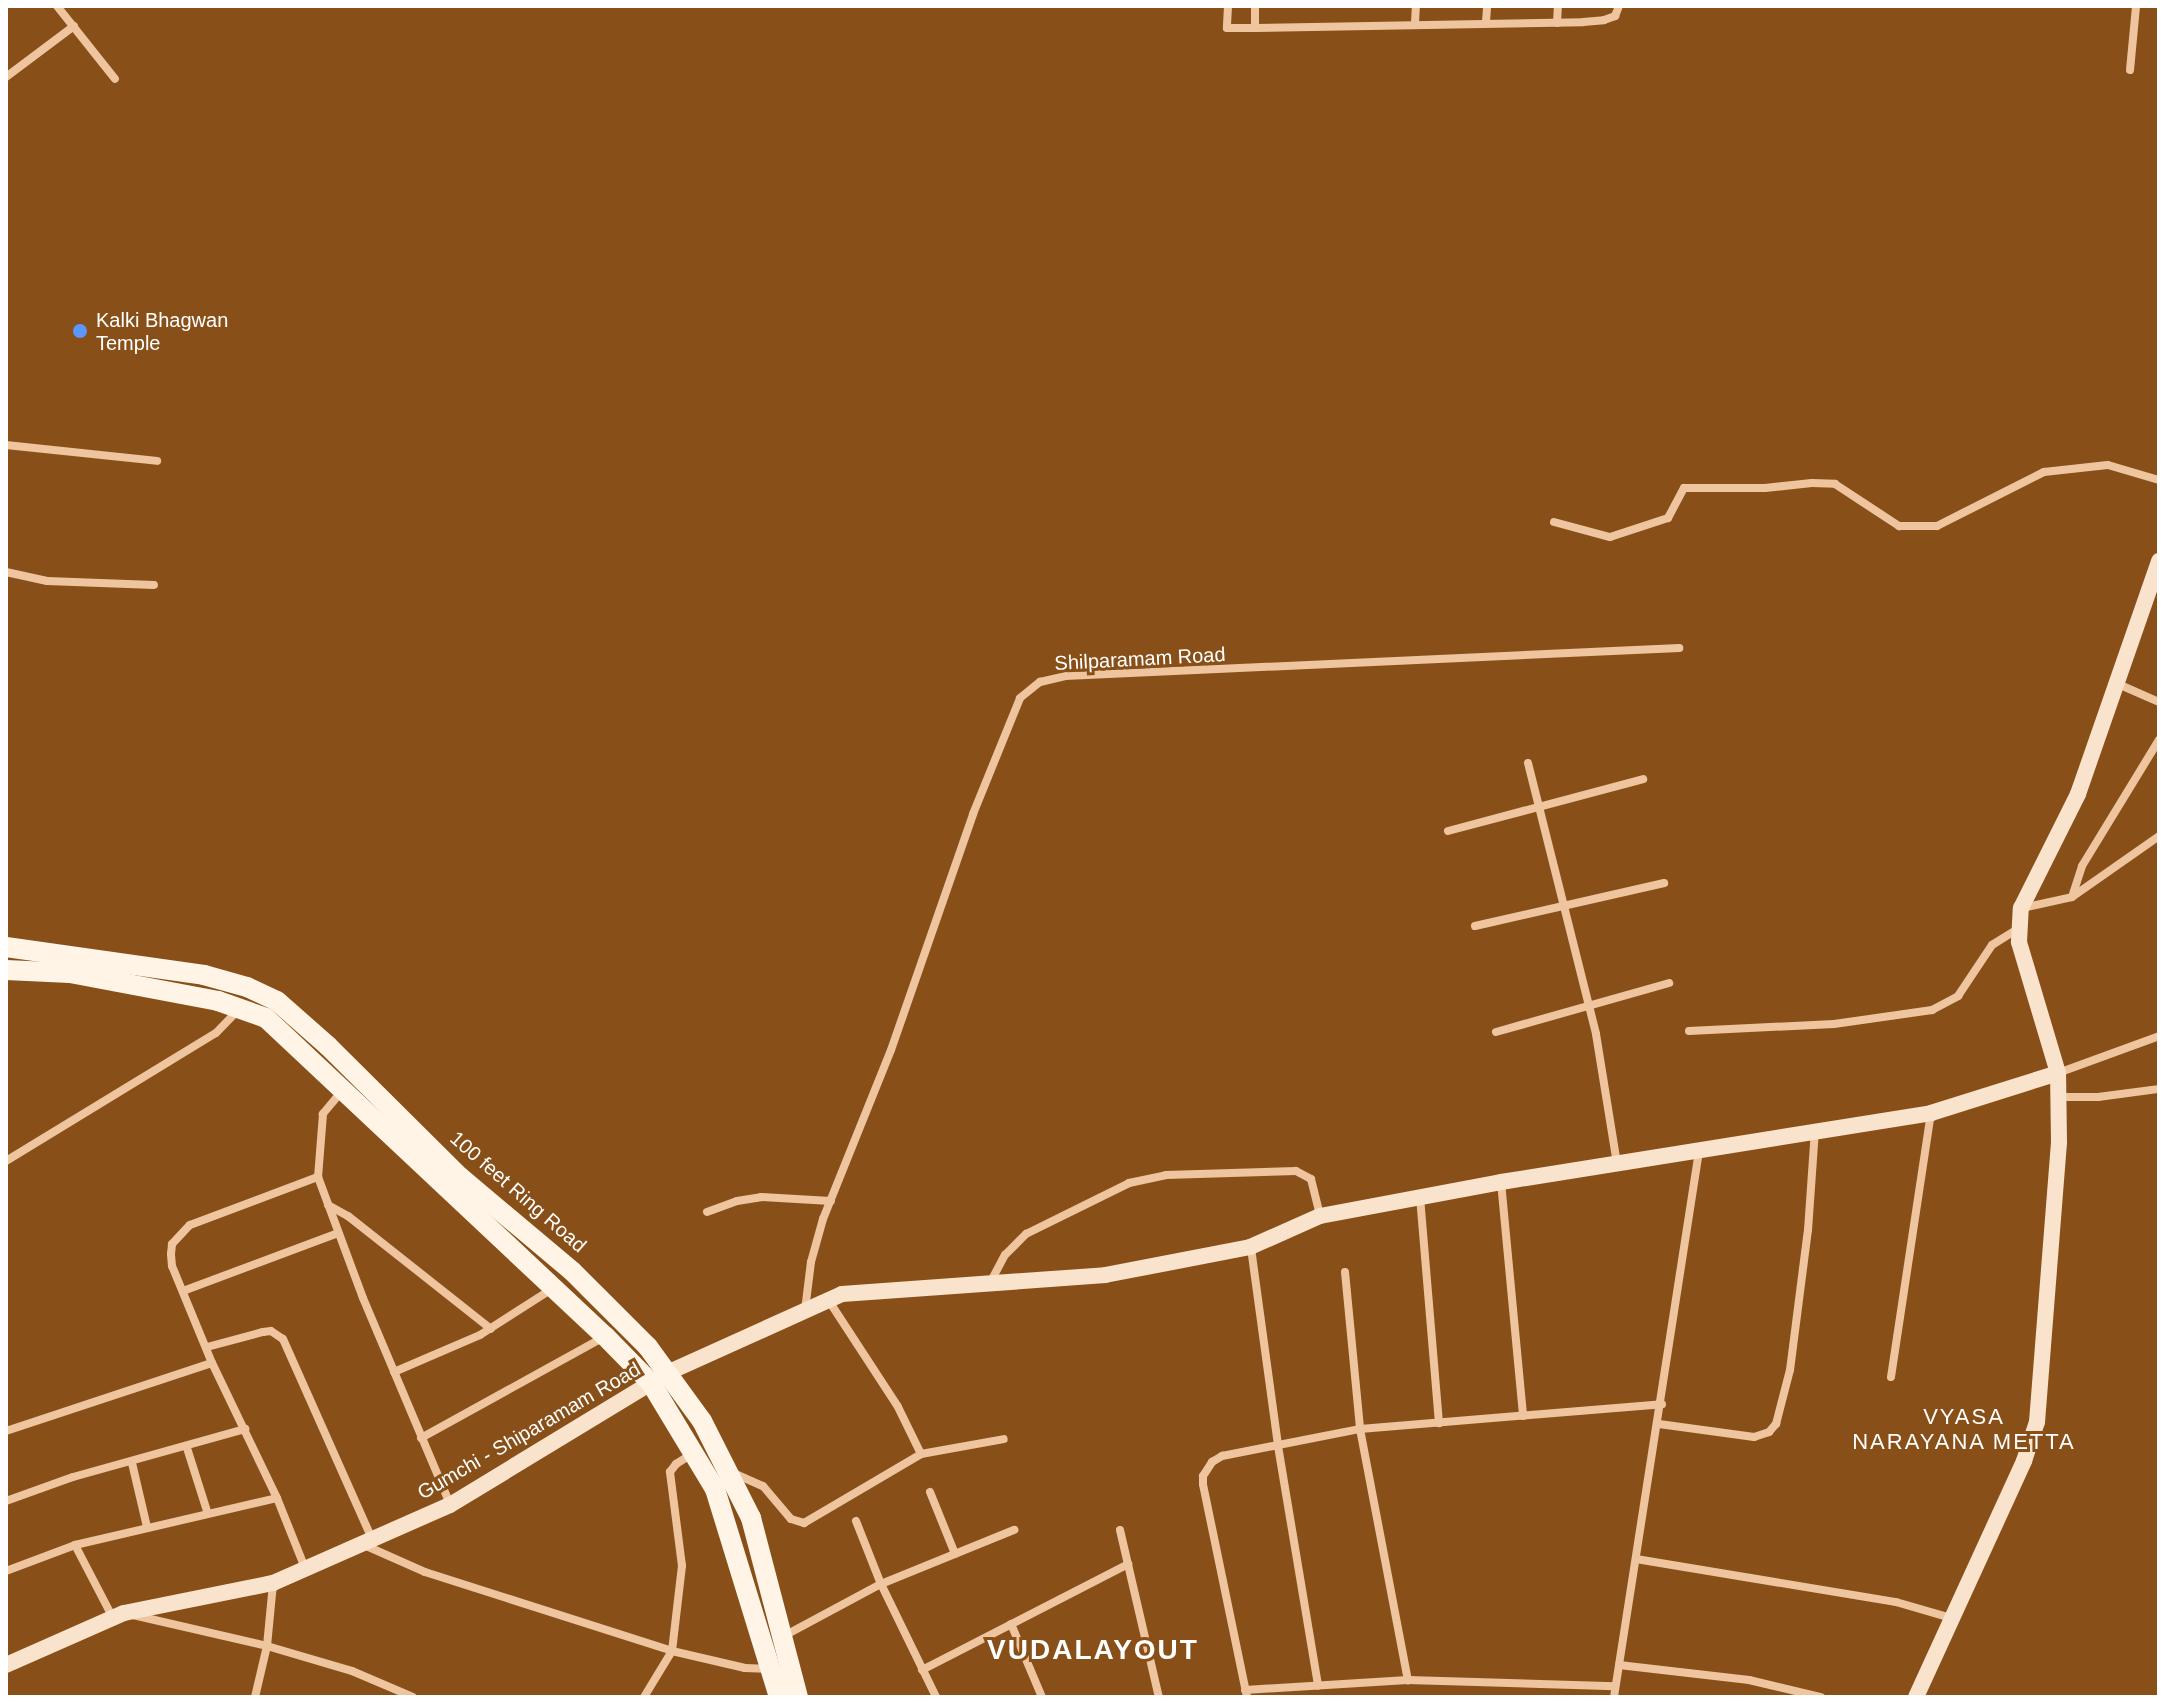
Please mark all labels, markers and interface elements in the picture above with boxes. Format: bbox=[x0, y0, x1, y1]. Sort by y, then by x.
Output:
place label: Kalki Bhagwan Temple bbox=[96, 308, 228, 355]
marker: Kalki Bhagwan Temple bbox=[71, 322, 89, 340]
street label: Shilparamam Road bbox=[1054, 643, 1226, 675]
street label: 100 feet Ring Road bbox=[445, 1126, 591, 1258]
street label: Gumchi - Shiparamam Road bbox=[413, 1357, 645, 1505]
district label: VYASA NARAYANA METTA bbox=[1852, 1403, 2076, 1454]
district label: VUDALAYOUT bbox=[987, 1633, 1199, 1667]

